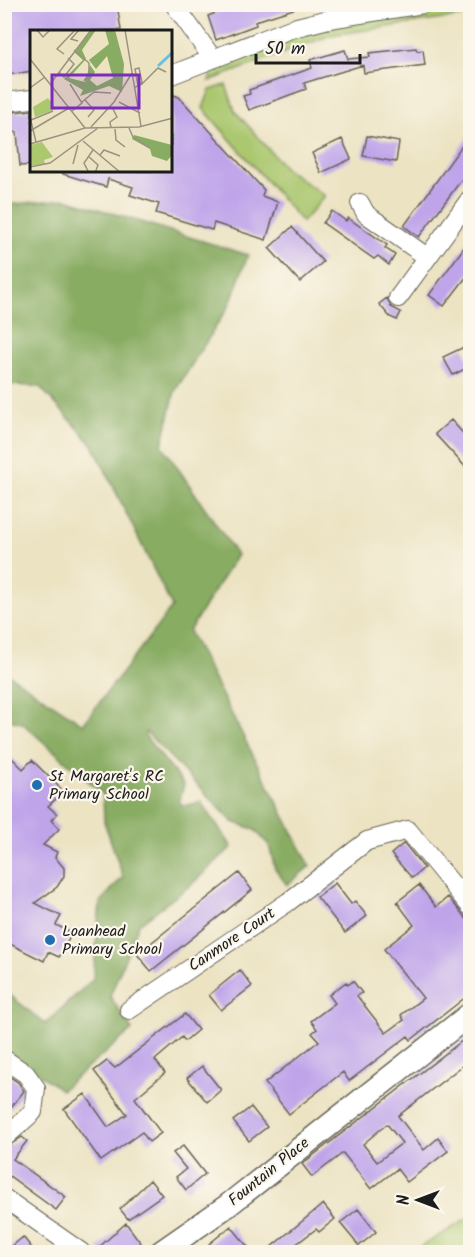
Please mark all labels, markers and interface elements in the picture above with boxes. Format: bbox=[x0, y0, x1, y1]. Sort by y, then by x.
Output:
scale bar bbox=[256, 27, 360, 65]
inset map bbox=[30, 30, 172, 172]
text: 50 m bbox=[265, 35, 305, 64]
place label: St Margaret's RC Primary School bbox=[49, 764, 164, 807]
marker: St Margaret's RC Primary School bbox=[30, 778, 44, 792]
street label: Canmore Court bbox=[183, 901, 281, 978]
place label: Loanhead Primary School bbox=[62, 919, 162, 962]
marker: Loanhead Primary School bbox=[43, 933, 57, 947]
street label: Fountain Place bbox=[223, 1131, 315, 1213]
north arrow bbox=[388, 1170, 448, 1230]
text: N bbox=[392, 1195, 417, 1205]

